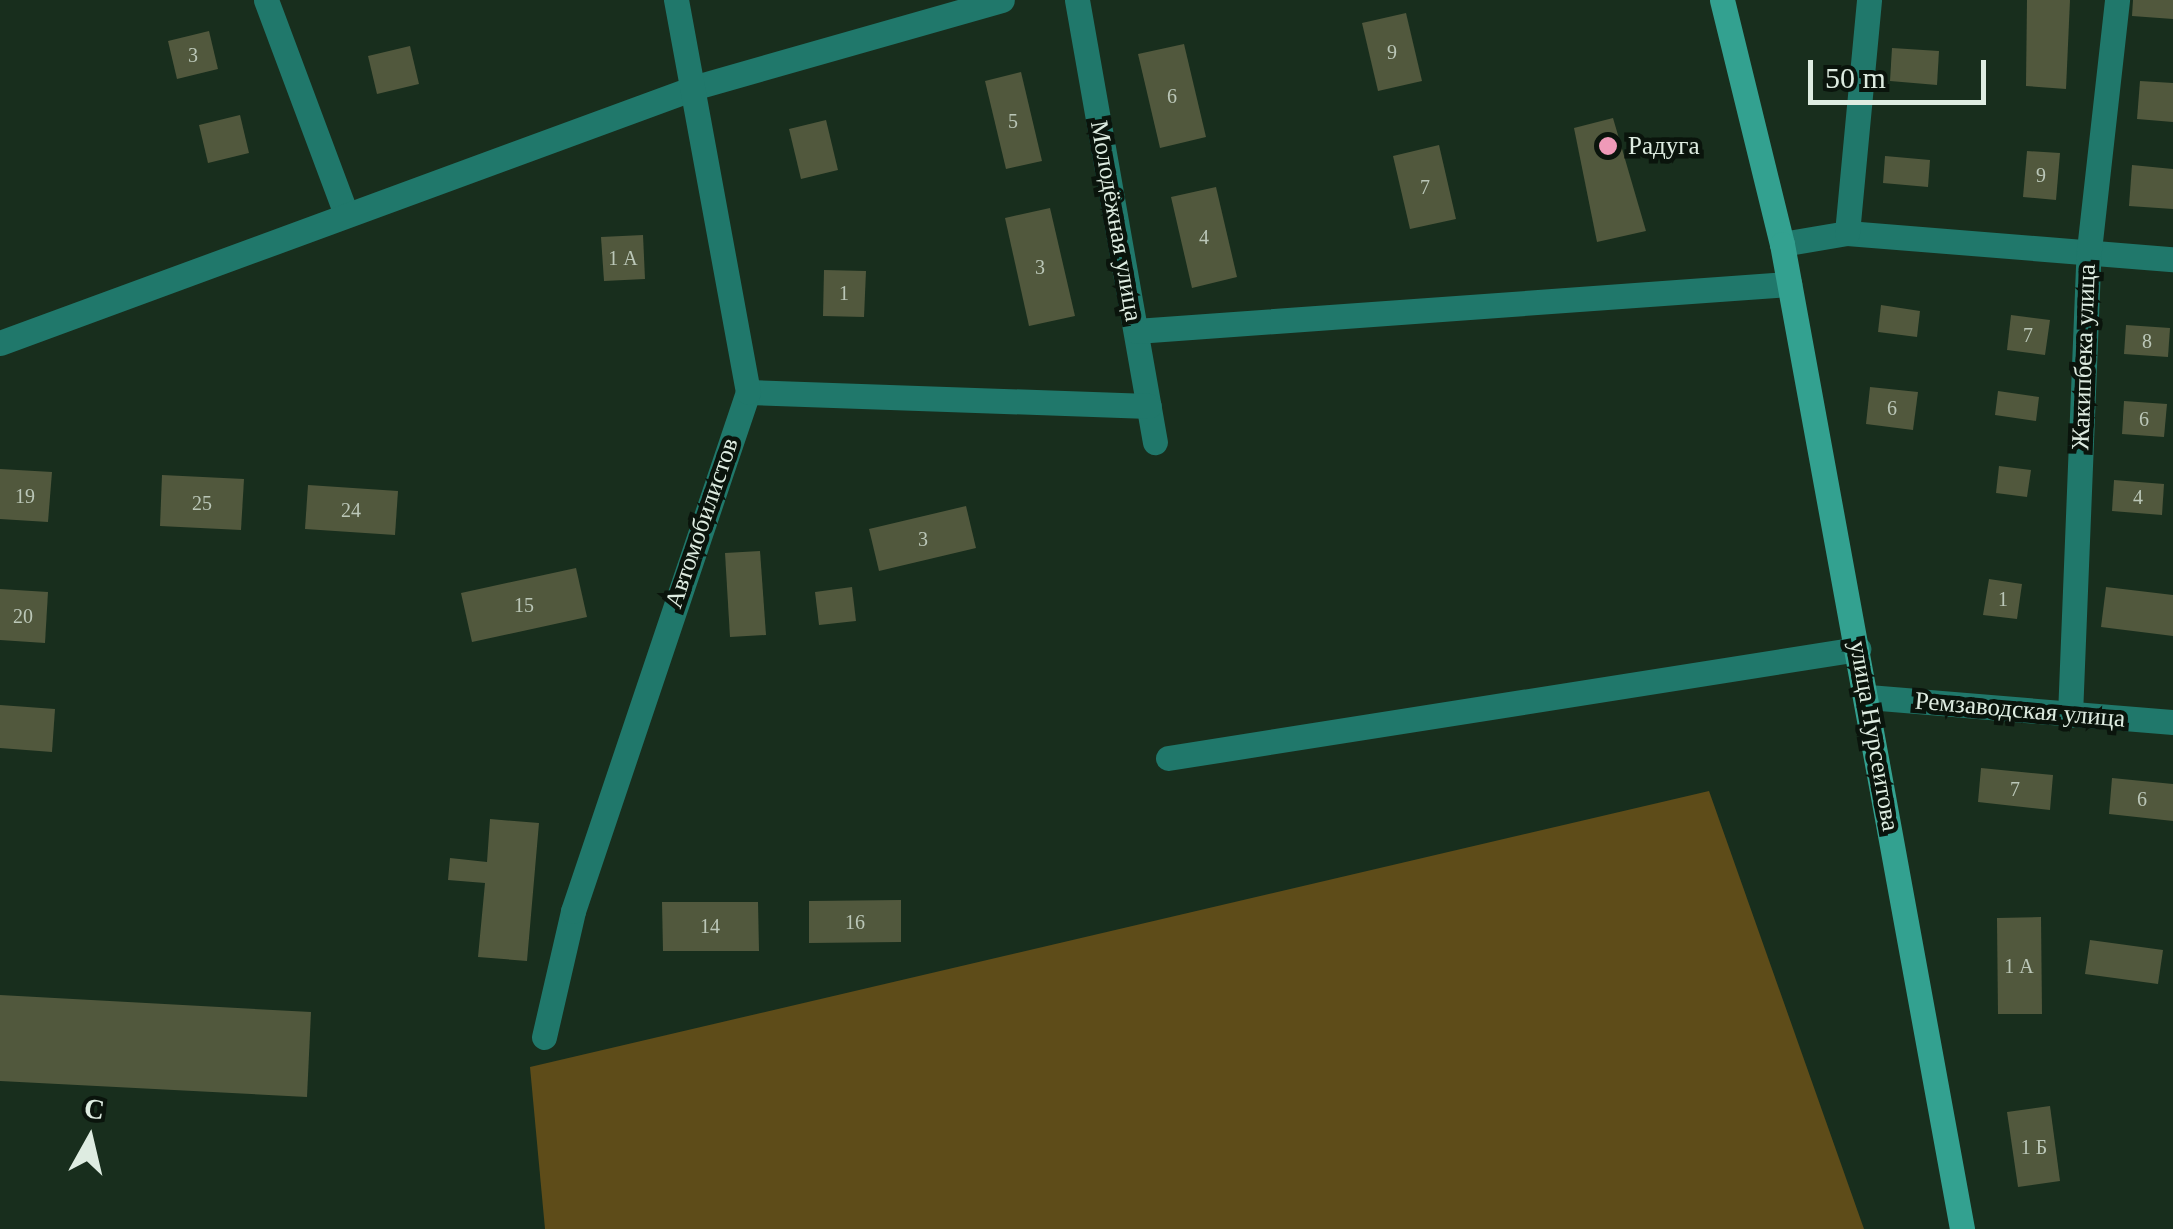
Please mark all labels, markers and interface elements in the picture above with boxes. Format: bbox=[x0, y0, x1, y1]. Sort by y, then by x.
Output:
house number: 9 bbox=[1387, 40, 1397, 64]
scale bar bbox=[1813, 40, 1990, 102]
house number: 3 bbox=[188, 43, 198, 67]
text: 50 m bbox=[1825, 61, 1886, 94]
house number: 6 bbox=[1167, 84, 1177, 108]
house number: 5 bbox=[1008, 109, 1018, 133]
street label: Молодёжная улица bbox=[1084, 118, 1148, 324]
place label: Радуга bbox=[1628, 131, 1700, 161]
marker: Радуга bbox=[1597, 135, 1619, 157]
house number: 9 bbox=[2036, 163, 2046, 187]
house number: 7 bbox=[1420, 175, 1430, 199]
house number: 4 bbox=[1199, 225, 1209, 249]
house number: 1 А bbox=[608, 246, 638, 270]
house number: 3 bbox=[1035, 255, 1045, 279]
street label: Жакипбека улица bbox=[2066, 263, 2102, 451]
house number: 1 bbox=[839, 281, 849, 305]
house number: 7 bbox=[2023, 323, 2033, 347]
house number: 8 bbox=[2142, 329, 2152, 353]
house number: 6 bbox=[1887, 396, 1897, 420]
house number: 6 bbox=[2139, 407, 2149, 431]
street label: Автомобилистов bbox=[659, 434, 745, 612]
house number: 19 bbox=[15, 484, 35, 508]
house number: 4 bbox=[2133, 485, 2143, 509]
house number: 25 bbox=[192, 491, 212, 515]
house number: 24 bbox=[341, 498, 361, 522]
house number: 3 bbox=[918, 527, 928, 551]
house number: 1 bbox=[1998, 587, 2008, 611]
house number: 15 bbox=[514, 593, 534, 617]
house number: 20 bbox=[13, 604, 33, 628]
street label: улица Нурсеитова bbox=[1843, 639, 1905, 833]
street label: Ремзаводская улица bbox=[1914, 686, 2126, 734]
house number: 7 bbox=[2010, 777, 2020, 801]
house number: 6 bbox=[2137, 787, 2147, 811]
house number: 16 bbox=[845, 910, 865, 934]
house number: 14 bbox=[700, 914, 720, 938]
house number: 1 А bbox=[2004, 954, 2034, 978]
north arrow bbox=[40, 1089, 140, 1189]
text: С bbox=[82, 1092, 106, 1126]
house number: 1 Б bbox=[2021, 1135, 2047, 1159]

